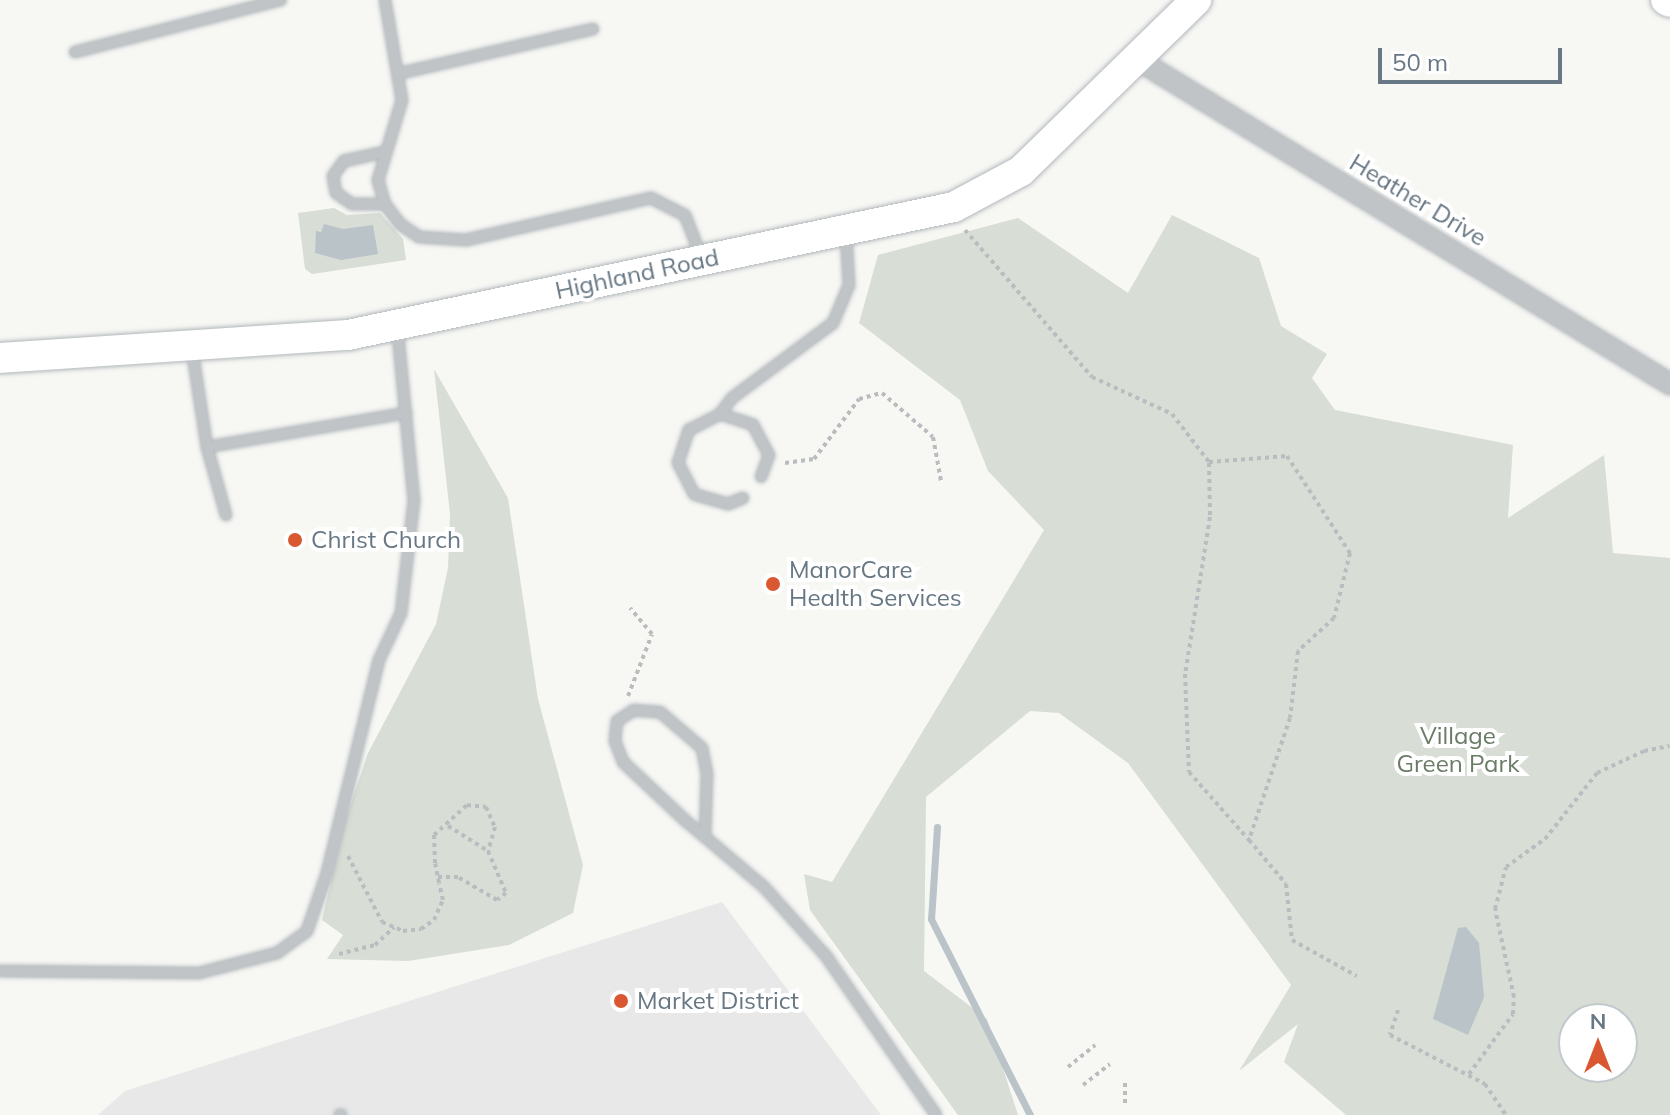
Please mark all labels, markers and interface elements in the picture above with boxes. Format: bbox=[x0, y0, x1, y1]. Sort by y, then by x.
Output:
scale bar bbox=[1382, 32, 1566, 82]
text: 50 m bbox=[1392, 47, 1448, 77]
street label: Heather Drive bbox=[1344, 148, 1492, 252]
street label: Highland Road bbox=[553, 243, 721, 305]
place label: Christ Church bbox=[311, 526, 461, 554]
marker: Christ Church bbox=[286, 531, 304, 549]
place label: ManorCare Health Services bbox=[789, 556, 962, 612]
marker: ManorCare Health Services bbox=[764, 575, 782, 593]
park label: Village Green Park bbox=[1396, 722, 1520, 778]
place label: Market District bbox=[637, 987, 799, 1015]
marker: Market District bbox=[612, 992, 630, 1010]
north arrow bbox=[1558, 1003, 1638, 1083]
text: N bbox=[1590, 1007, 1606, 1035]

